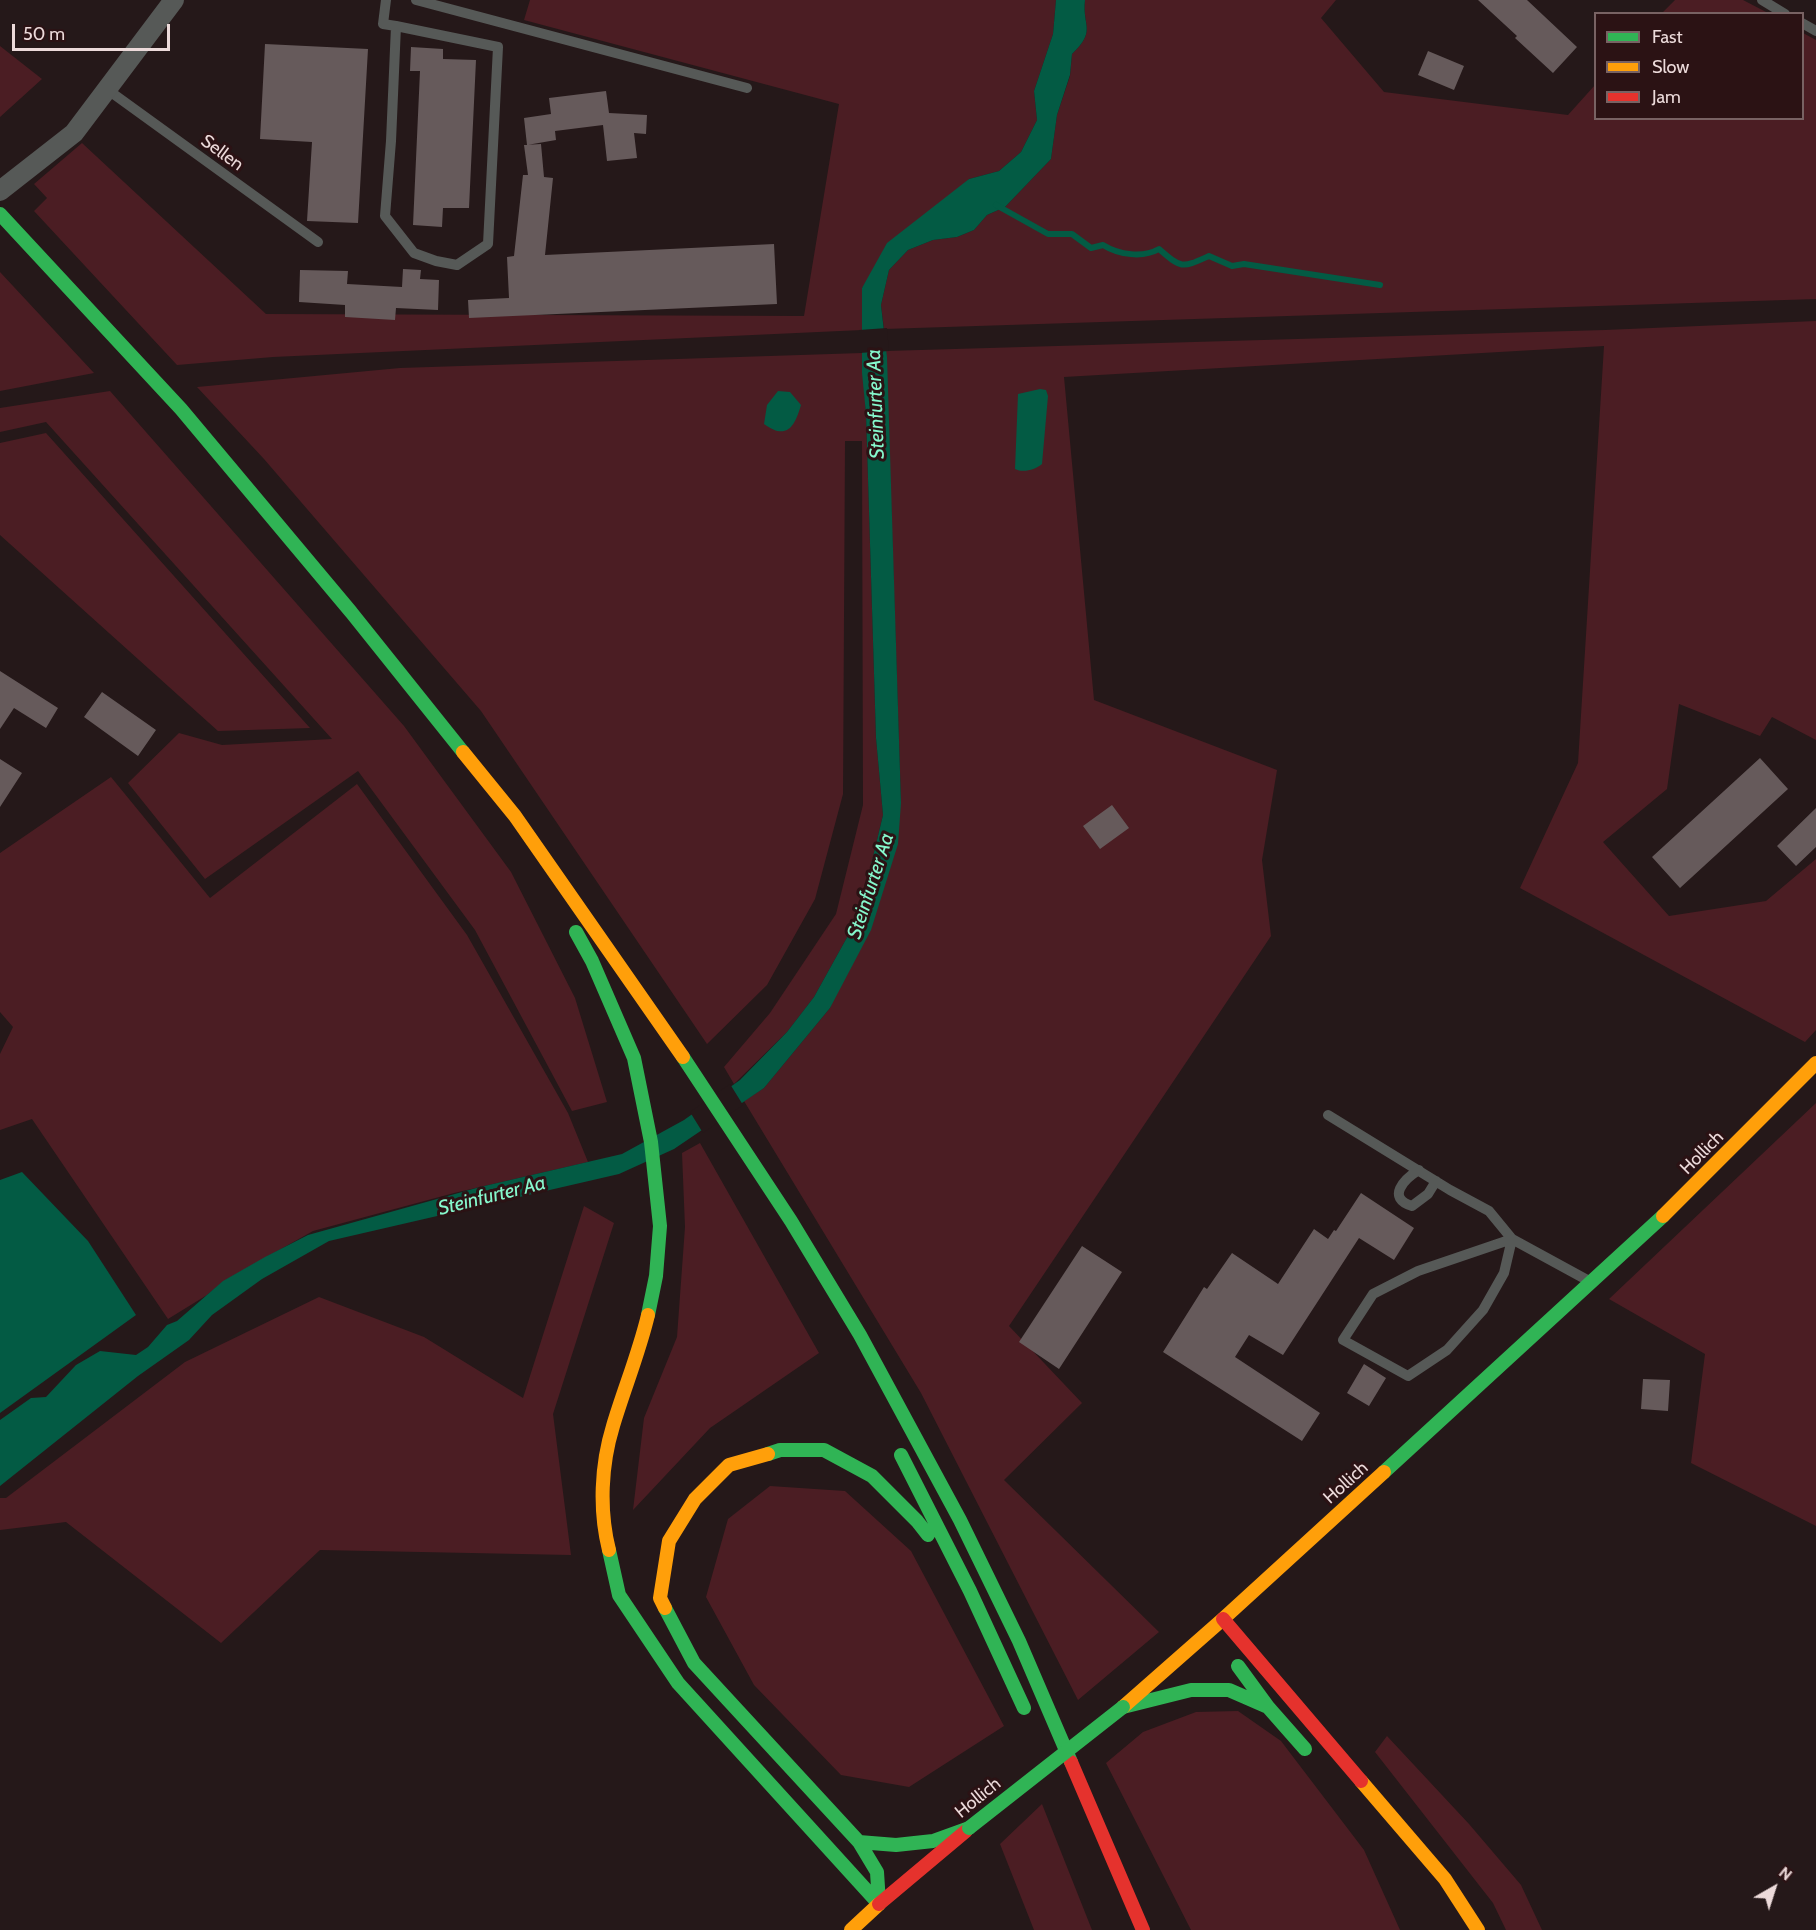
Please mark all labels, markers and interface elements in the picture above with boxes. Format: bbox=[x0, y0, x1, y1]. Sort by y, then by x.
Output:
scale bar bbox=[15, 12, 172, 50]
legend bbox=[1594, 12, 1804, 120]
text: 50 m bbox=[23, 23, 65, 45]
text: Fast bbox=[1652, 26, 1683, 48]
text: Slow bbox=[1652, 56, 1689, 78]
text: Jam bbox=[1652, 86, 1681, 108]
street label: Sellen bbox=[196, 130, 248, 176]
water label: Steinfurter Aa bbox=[862, 349, 890, 459]
water label: Steinfurter Aa bbox=[843, 830, 899, 942]
street label: Hollich bbox=[1676, 1127, 1728, 1179]
water label: Steinfurter Aa bbox=[436, 1171, 548, 1221]
street label: Hollich bbox=[1319, 1457, 1373, 1509]
street label: Hollich bbox=[951, 1773, 1005, 1823]
north arrow bbox=[1744, 1858, 1804, 1918]
text: N bbox=[1775, 1863, 1796, 1885]

